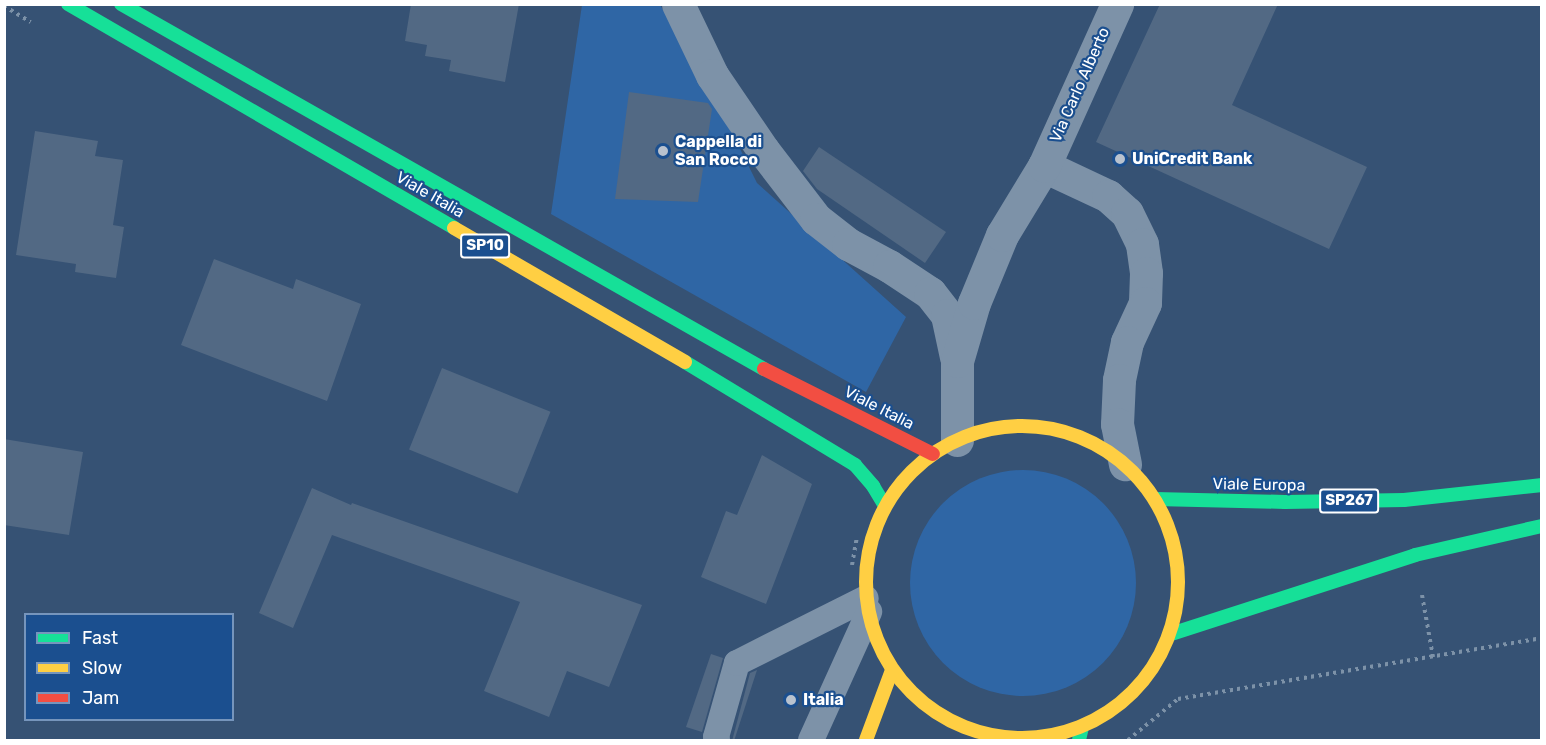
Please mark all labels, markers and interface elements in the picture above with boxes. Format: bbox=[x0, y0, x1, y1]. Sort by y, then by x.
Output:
street label: Via Carlo Alberto bbox=[1046, 24, 1114, 146]
place label: Cappella di San Rocco bbox=[675, 132, 762, 170]
marker: Cappella di San Rocco bbox=[656, 144, 670, 158]
place label: UniCredit Bank bbox=[1132, 149, 1252, 169]
marker: UniCredit Bank bbox=[1113, 152, 1127, 166]
street label: Viale Italia bbox=[392, 168, 468, 222]
road number: SP10 bbox=[460, 234, 510, 258]
street label: Viale Italia bbox=[841, 382, 917, 434]
street label: Viale Europa bbox=[1213, 475, 1305, 495]
road number: SP267 bbox=[1319, 489, 1379, 513]
legend bbox=[24, 613, 234, 721]
text: Fast bbox=[82, 627, 118, 649]
text: Slow bbox=[82, 657, 122, 679]
text: Jam bbox=[82, 687, 119, 709]
place label: Italia bbox=[803, 690, 844, 710]
marker: Italia bbox=[784, 693, 798, 707]

